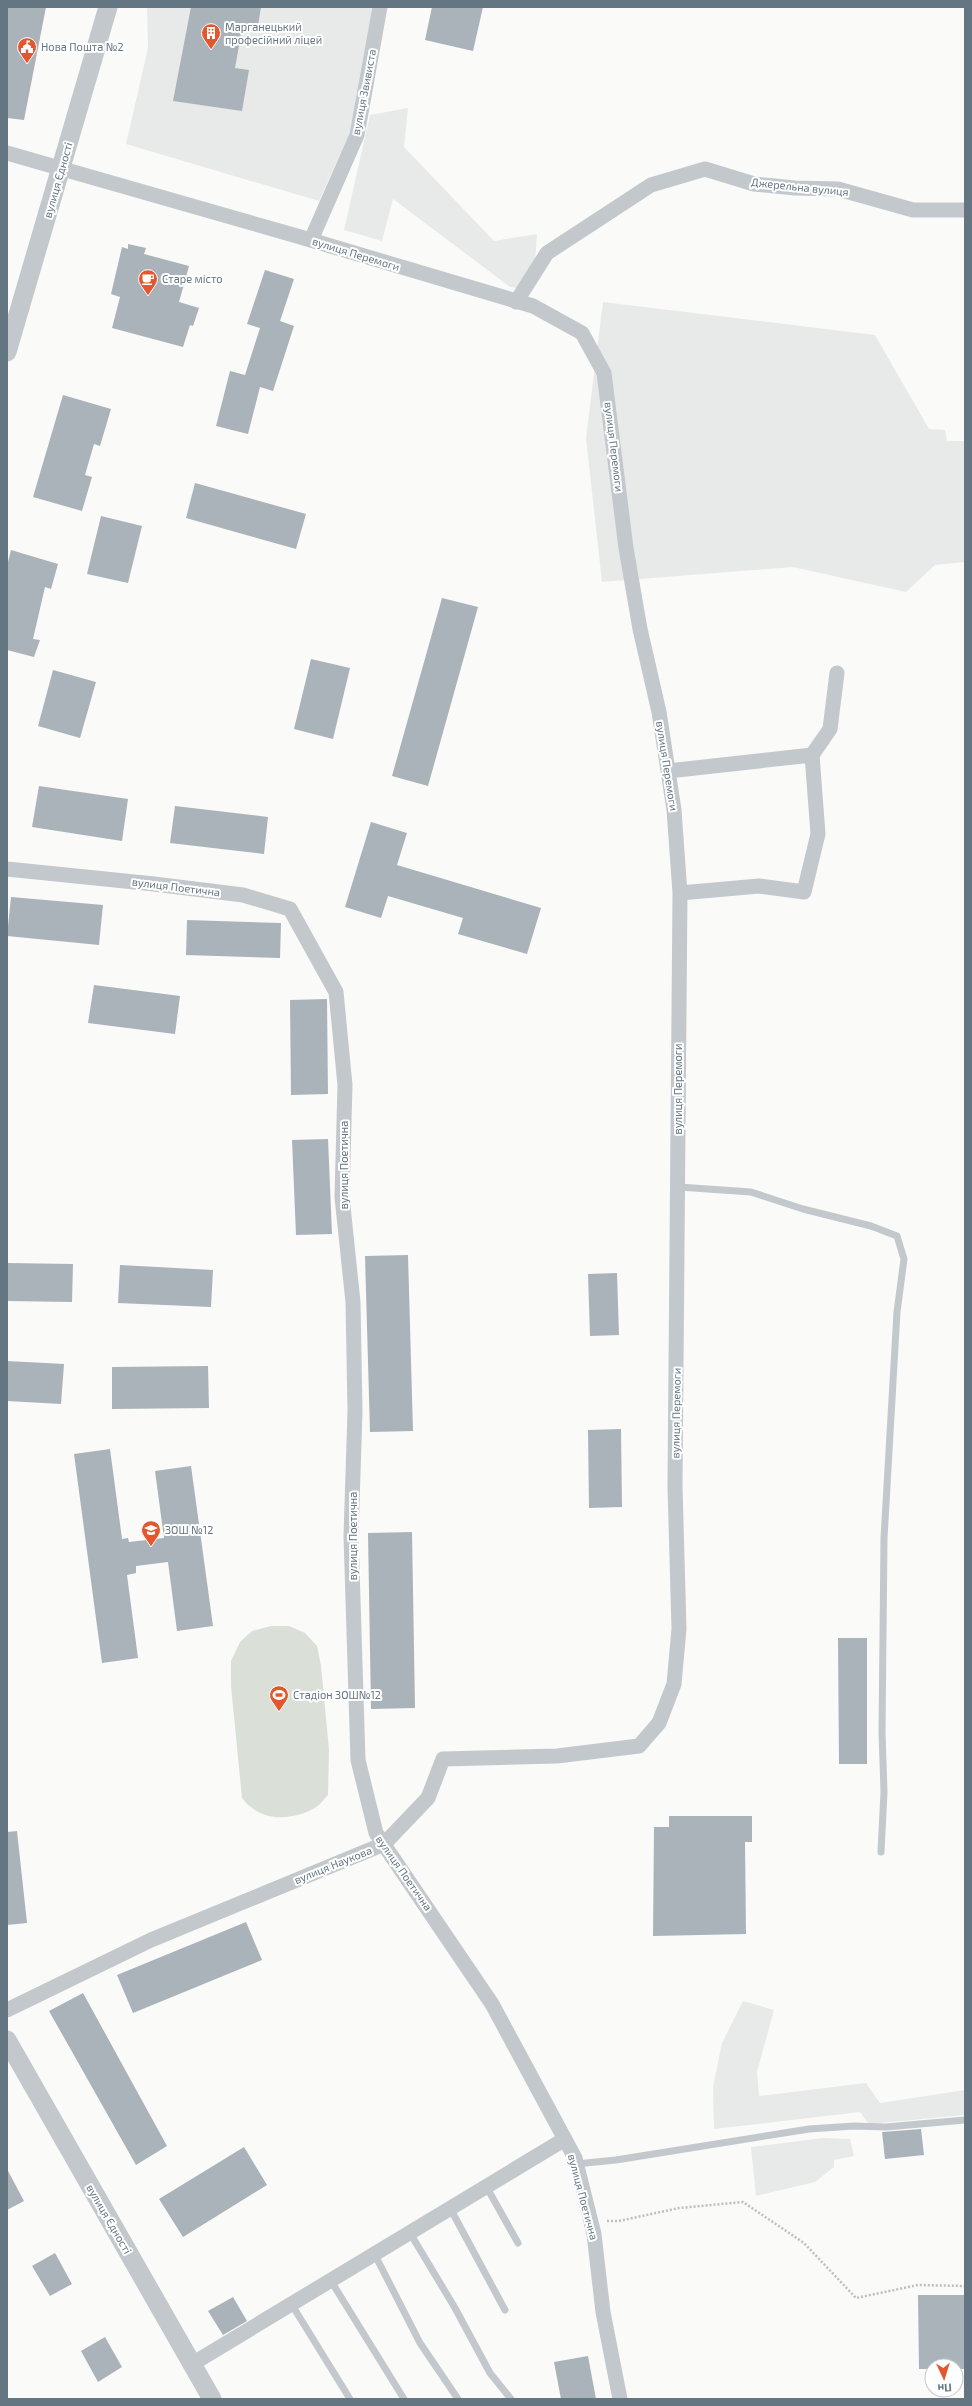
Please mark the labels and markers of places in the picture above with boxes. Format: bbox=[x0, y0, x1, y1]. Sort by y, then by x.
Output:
place label: Марганецький професійний ліцей bbox=[225, 20, 322, 46]
building icon: Марганецький професійний ліцей bbox=[200, 22, 222, 50]
public building icon: Нова Пошта №2 bbox=[16, 36, 38, 64]
place label: Нова Пошта №2 bbox=[41, 40, 124, 53]
cafe icon: Старе місто bbox=[137, 268, 159, 296]
place label: Старе місто bbox=[162, 272, 223, 285]
school or university icon: ЗОШ №12 bbox=[140, 1519, 162, 1547]
place label: ЗОШ №12 bbox=[165, 1523, 213, 1536]
sports icon: Стадіон ЗОШ№12 bbox=[268, 1684, 290, 1712]
place label: Стадіон ЗОШ№12 bbox=[293, 1688, 381, 1701]

